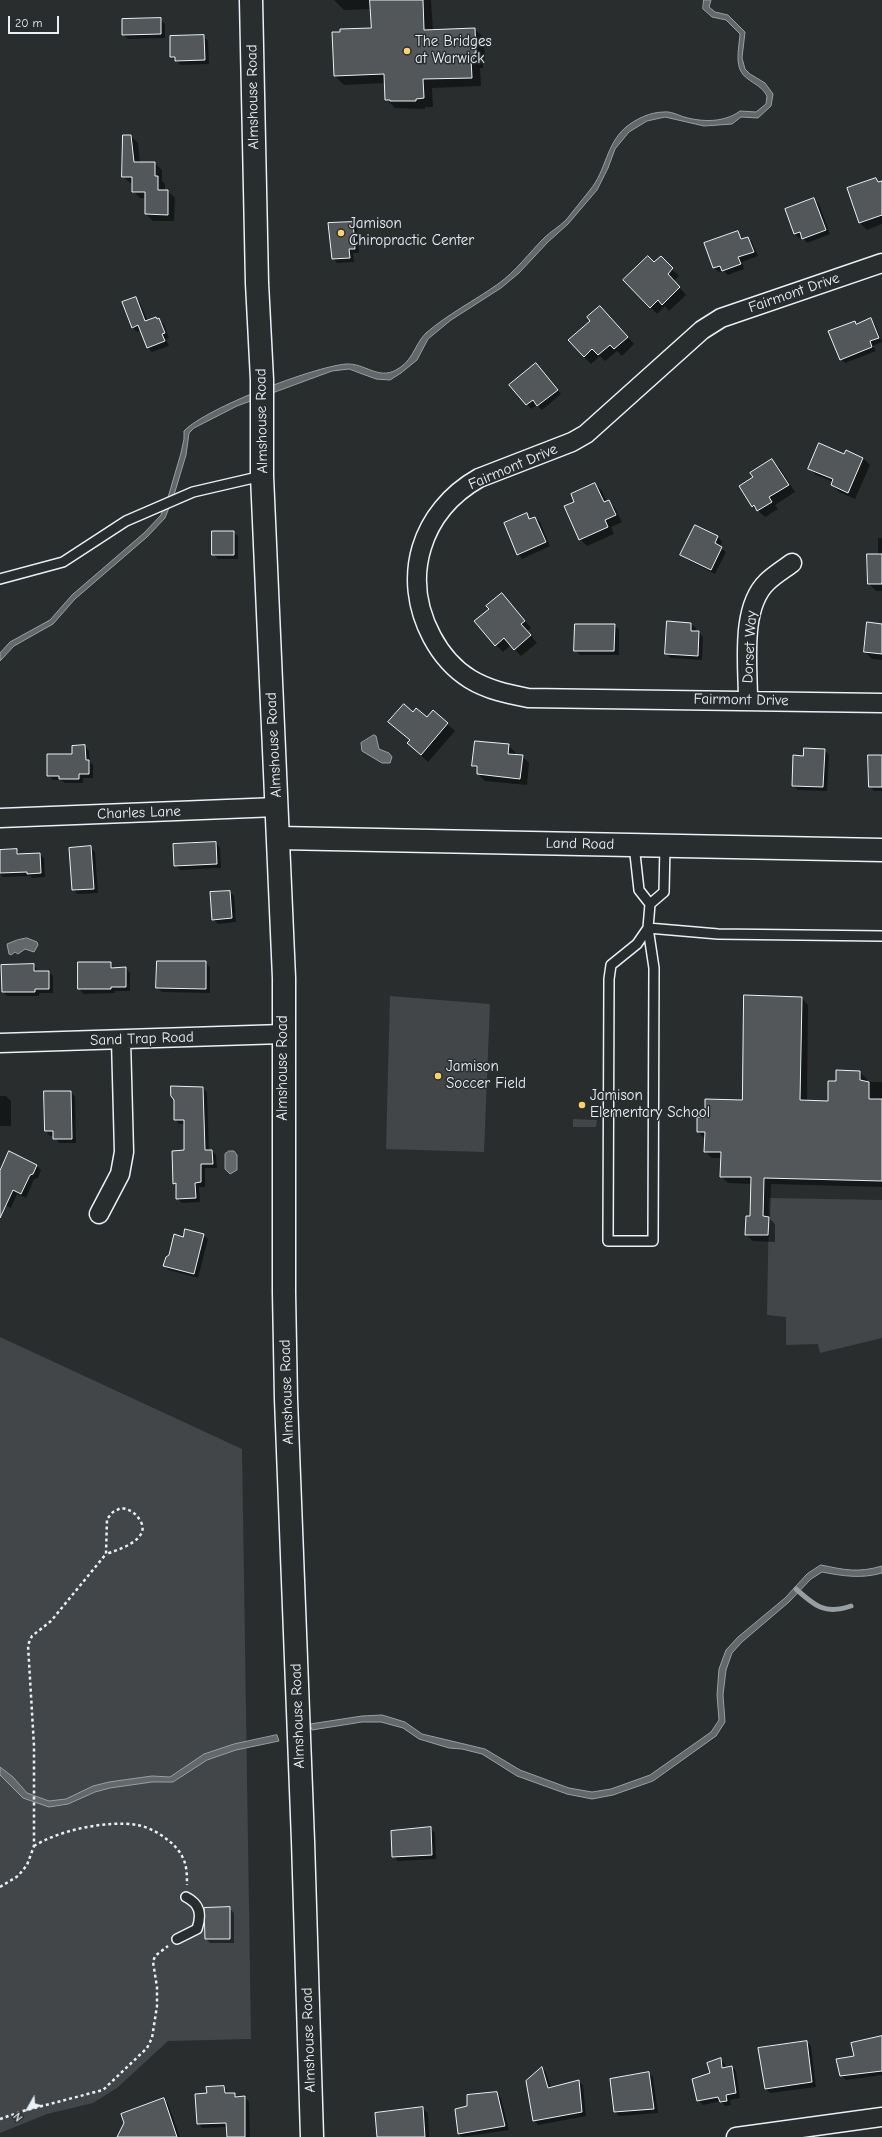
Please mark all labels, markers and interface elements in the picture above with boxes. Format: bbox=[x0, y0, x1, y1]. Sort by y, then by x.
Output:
scale bar bbox=[10, 8, 61, 34]
text: 20 m bbox=[15, 16, 43, 30]
place label: The Bridges at Warwick bbox=[415, 33, 492, 68]
street label: Almshouse Road bbox=[243, 44, 263, 150]
marker: The Bridges at Warwick bbox=[402, 46, 412, 56]
place label: Jamison Chiropractic Center bbox=[349, 215, 474, 250]
marker: Jamison Chiropractic Center bbox=[336, 228, 346, 238]
street label: Fairmont Drive bbox=[746, 269, 842, 317]
street label: Almshouse Road bbox=[252, 368, 272, 474]
street label: Fairmont Drive bbox=[466, 440, 560, 494]
street label: Dorset Way bbox=[739, 610, 761, 684]
street label: Fairmont Drive bbox=[693, 690, 789, 710]
street label: Almshouse Road bbox=[262, 692, 286, 798]
street label: Charles Lane bbox=[97, 803, 181, 823]
street label: Land Road bbox=[546, 834, 614, 854]
street label: Almshouse Road bbox=[274, 1015, 292, 1121]
street label: Sand Trap Road bbox=[90, 1028, 194, 1050]
place label: Jamison Soccer Field bbox=[446, 1058, 526, 1093]
marker: Jamison Soccer Field bbox=[433, 1071, 443, 1081]
place label: Jamison Elementary School bbox=[590, 1087, 710, 1122]
marker: Jamison Elementary School bbox=[577, 1100, 587, 1110]
street label: Almshouse Road bbox=[276, 1339, 298, 1445]
street label: Almshouse Road bbox=[287, 1663, 309, 1769]
street label: Almshouse Road bbox=[298, 1987, 320, 2093]
north arrow bbox=[8, 2089, 48, 2129]
text: N bbox=[11, 2110, 26, 2124]

